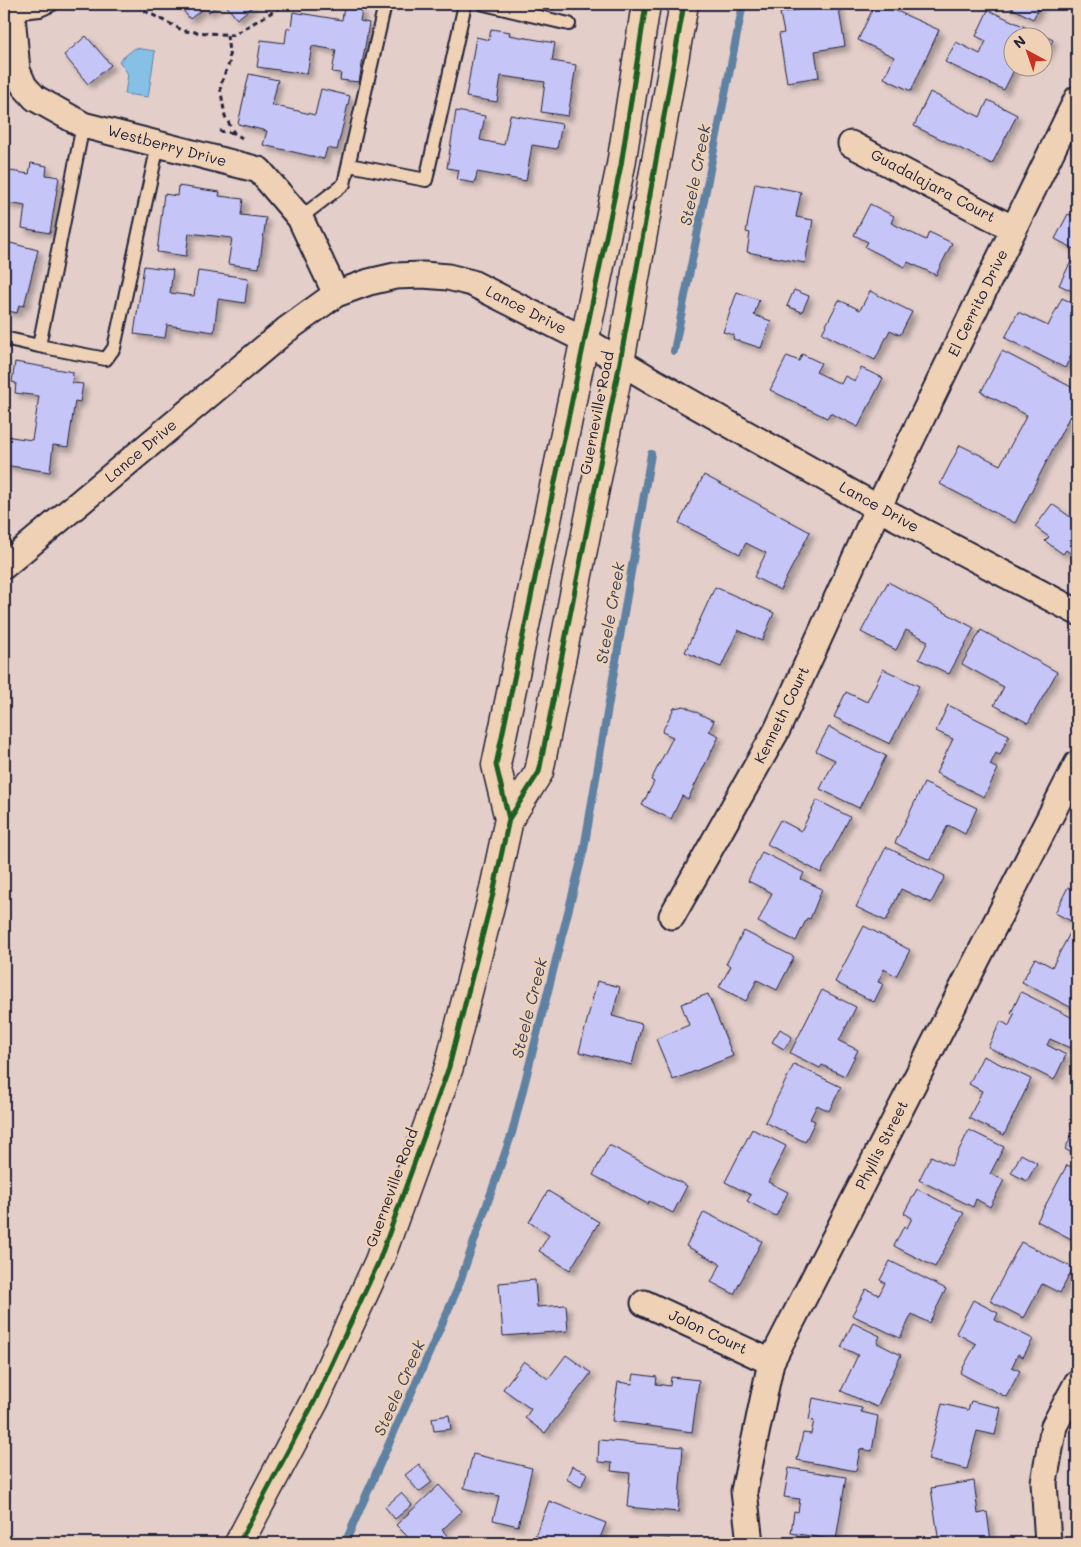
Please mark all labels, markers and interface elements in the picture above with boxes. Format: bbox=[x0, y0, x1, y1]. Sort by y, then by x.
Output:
north arrow bbox=[1004, 28, 1054, 78]
text: N bbox=[1009, 31, 1030, 52]
street label: Westberry Drive bbox=[105, 120, 229, 171]
water label: Steele Creek bbox=[674, 122, 715, 227]
street label: Guadalajara Court bbox=[868, 144, 999, 226]
street label: El Cerrito Drive bbox=[943, 246, 1012, 359]
street label: Lance Drive bbox=[483, 280, 570, 338]
street label: Guerneville Road bbox=[574, 349, 618, 476]
street label: Lance Drive bbox=[100, 414, 181, 486]
street label: Lance Drive bbox=[836, 476, 923, 536]
water label: Steele Creek bbox=[590, 560, 629, 665]
street label: Kenneth Court bbox=[749, 662, 813, 767]
water label: Steele Creek bbox=[506, 955, 551, 1060]
street label: Phyllis Street bbox=[850, 1097, 912, 1192]
street label: Guerneville Road bbox=[360, 1125, 422, 1250]
street label: Jolon Court bbox=[666, 1304, 751, 1358]
water label: Steele Creek bbox=[368, 1336, 429, 1439]

